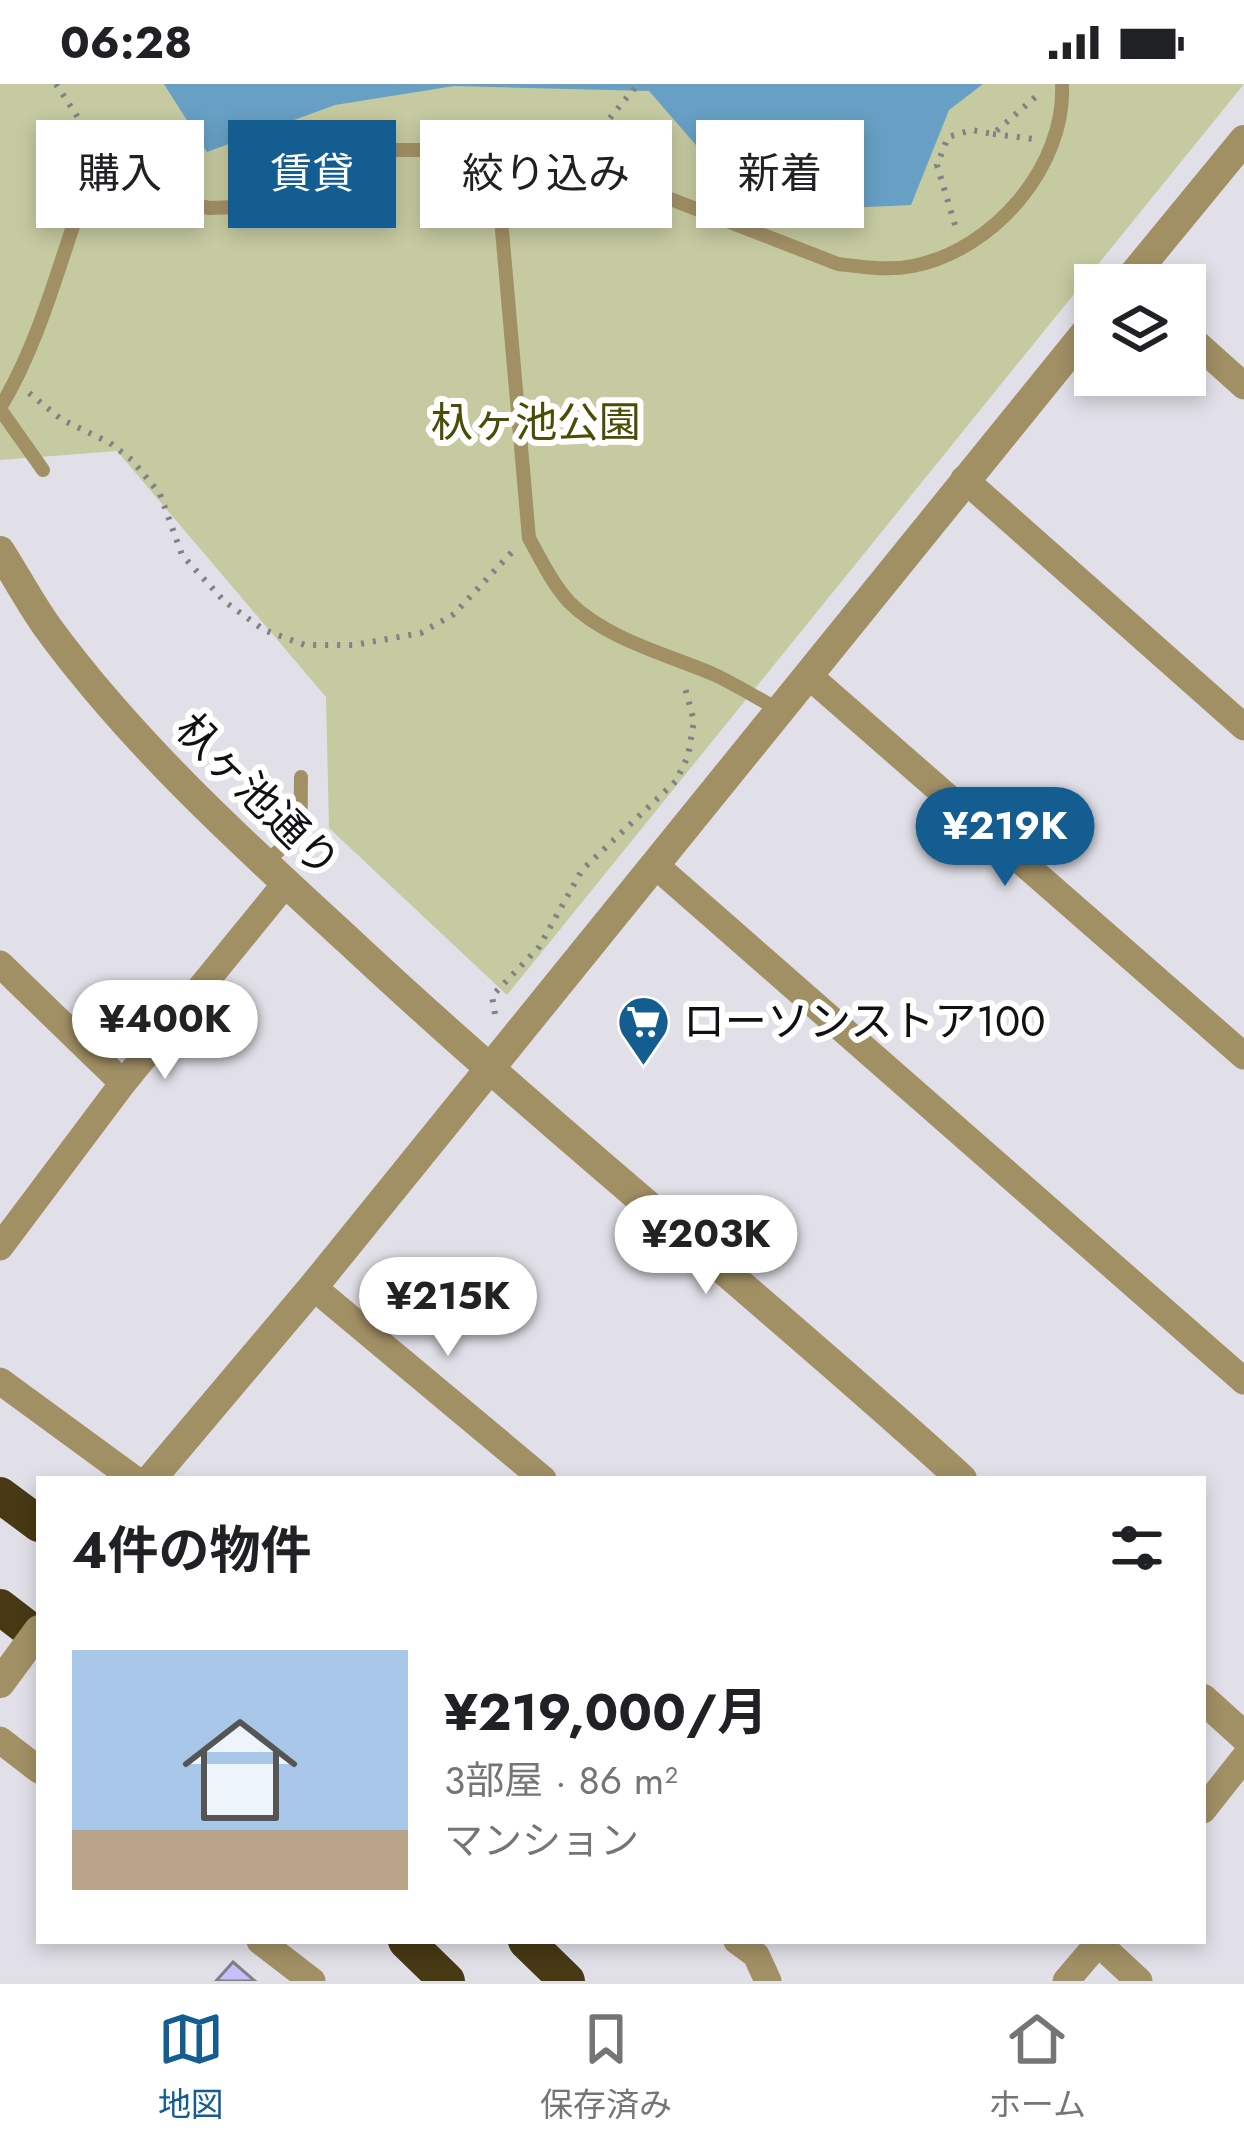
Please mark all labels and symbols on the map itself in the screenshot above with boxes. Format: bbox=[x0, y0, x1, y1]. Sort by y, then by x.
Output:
park label: 杁ヶ池公園 bbox=[431, 392, 641, 453]
street label: 杁ヶ池通り bbox=[162, 700, 353, 891]
pin: ¥219K bbox=[921, 787, 1089, 889]
pin: ¥400K bbox=[81, 980, 249, 1082]
place label: ローソンストア100 bbox=[683, 991, 1045, 1052]
supermarket icon: ローソンストア100 bbox=[616, 993, 672, 1067]
pin: ¥203K bbox=[622, 1195, 790, 1297]
pin: ¥215K bbox=[364, 1257, 532, 1359]

